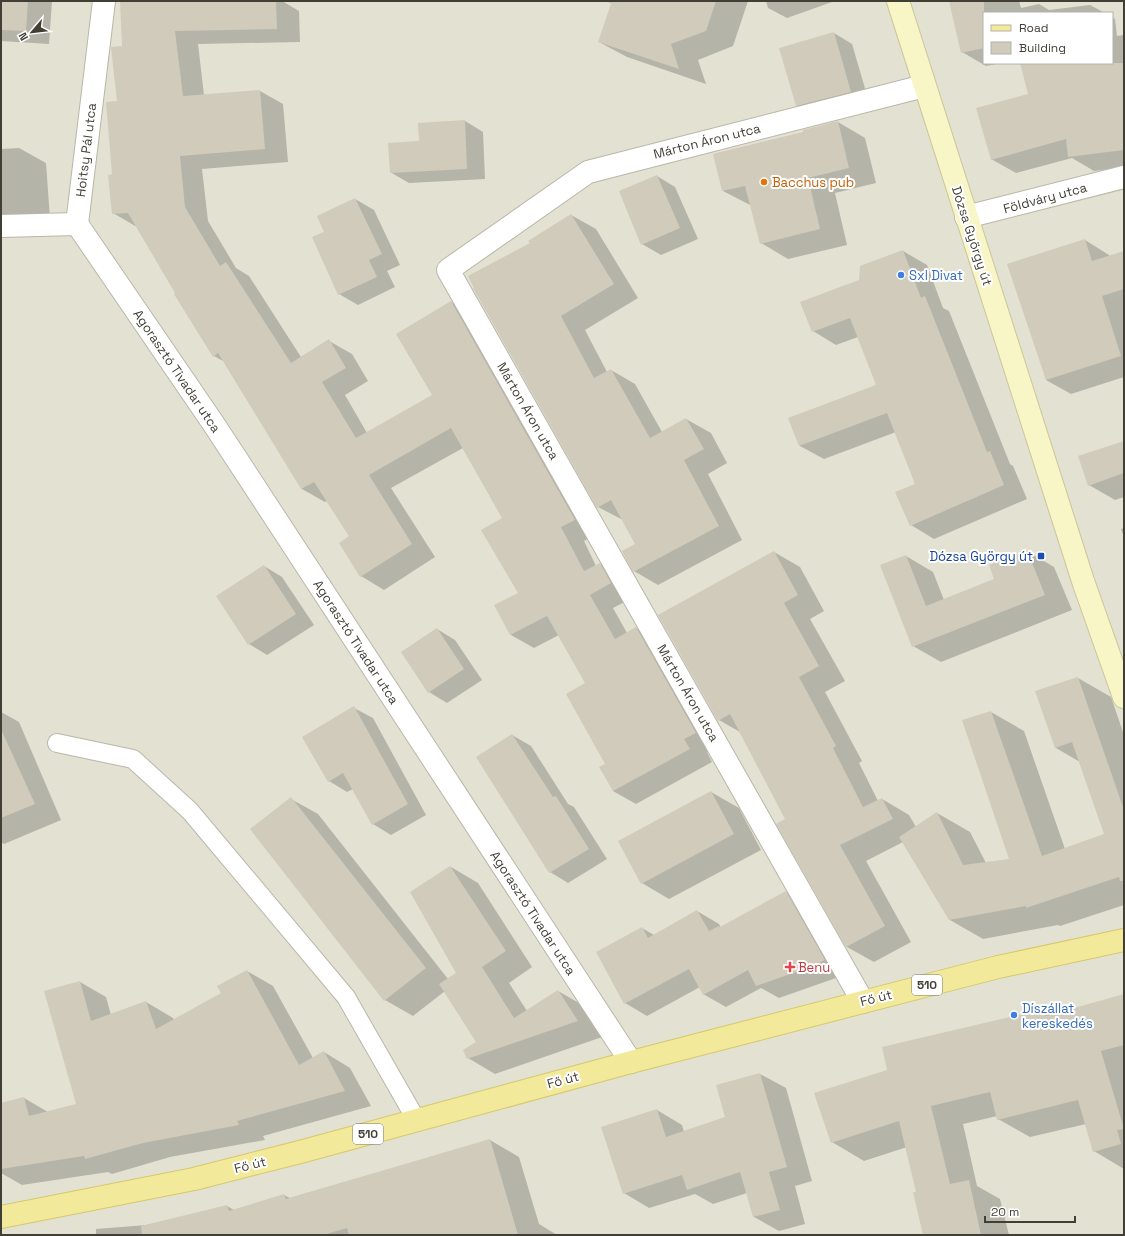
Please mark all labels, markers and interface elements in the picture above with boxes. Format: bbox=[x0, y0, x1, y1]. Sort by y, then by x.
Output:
north arrow bbox=[12, 12, 52, 52]
legend bbox=[983, 12, 1113, 64]
text: Road bbox=[1019, 20, 1048, 36]
text: N bbox=[15, 30, 31, 43]
text: Building bbox=[1019, 40, 1066, 56]
street label: Hoitsy Pál utca bbox=[72, 102, 100, 198]
street label: Márton Áron utca bbox=[652, 119, 763, 163]
place label: Bacchus pub bbox=[772, 174, 854, 191]
marker: Bacchus pub bbox=[759, 177, 769, 187]
street label: Földváry utca bbox=[1001, 179, 1089, 217]
street label: Dózsa György út bbox=[948, 184, 996, 288]
place label: Sxl Divat bbox=[909, 267, 963, 284]
marker: Sxl Divat bbox=[896, 270, 906, 280]
street label: Agorasztó Tivadar utca bbox=[129, 306, 225, 436]
street label: Márton Áron utca bbox=[493, 359, 563, 463]
place label: Dózsa György út bbox=[929, 548, 1033, 565]
marker: Dózsa György út bbox=[1036, 551, 1046, 561]
street label: Agorasztó Tivadar utca bbox=[309, 577, 403, 708]
street label: Márton Áron utca bbox=[653, 641, 723, 745]
street label: Agorasztó Tivadar utca bbox=[486, 848, 580, 979]
place label: Benu bbox=[798, 959, 830, 976]
marker: Benu bbox=[785, 962, 795, 972]
road number: 510 bbox=[912, 975, 942, 995]
street label: Fő út bbox=[858, 986, 894, 1010]
place label: Díszállat kereskedés bbox=[1022, 1000, 1093, 1032]
marker: Díszállat kereskedés bbox=[1009, 1010, 1019, 1020]
street label: Fő út bbox=[545, 1068, 581, 1092]
road number: 510 bbox=[353, 1124, 383, 1144]
street label: Fő út bbox=[232, 1153, 268, 1177]
scale bar bbox=[985, 1198, 1075, 1224]
text: 20 m bbox=[991, 1204, 1019, 1220]

